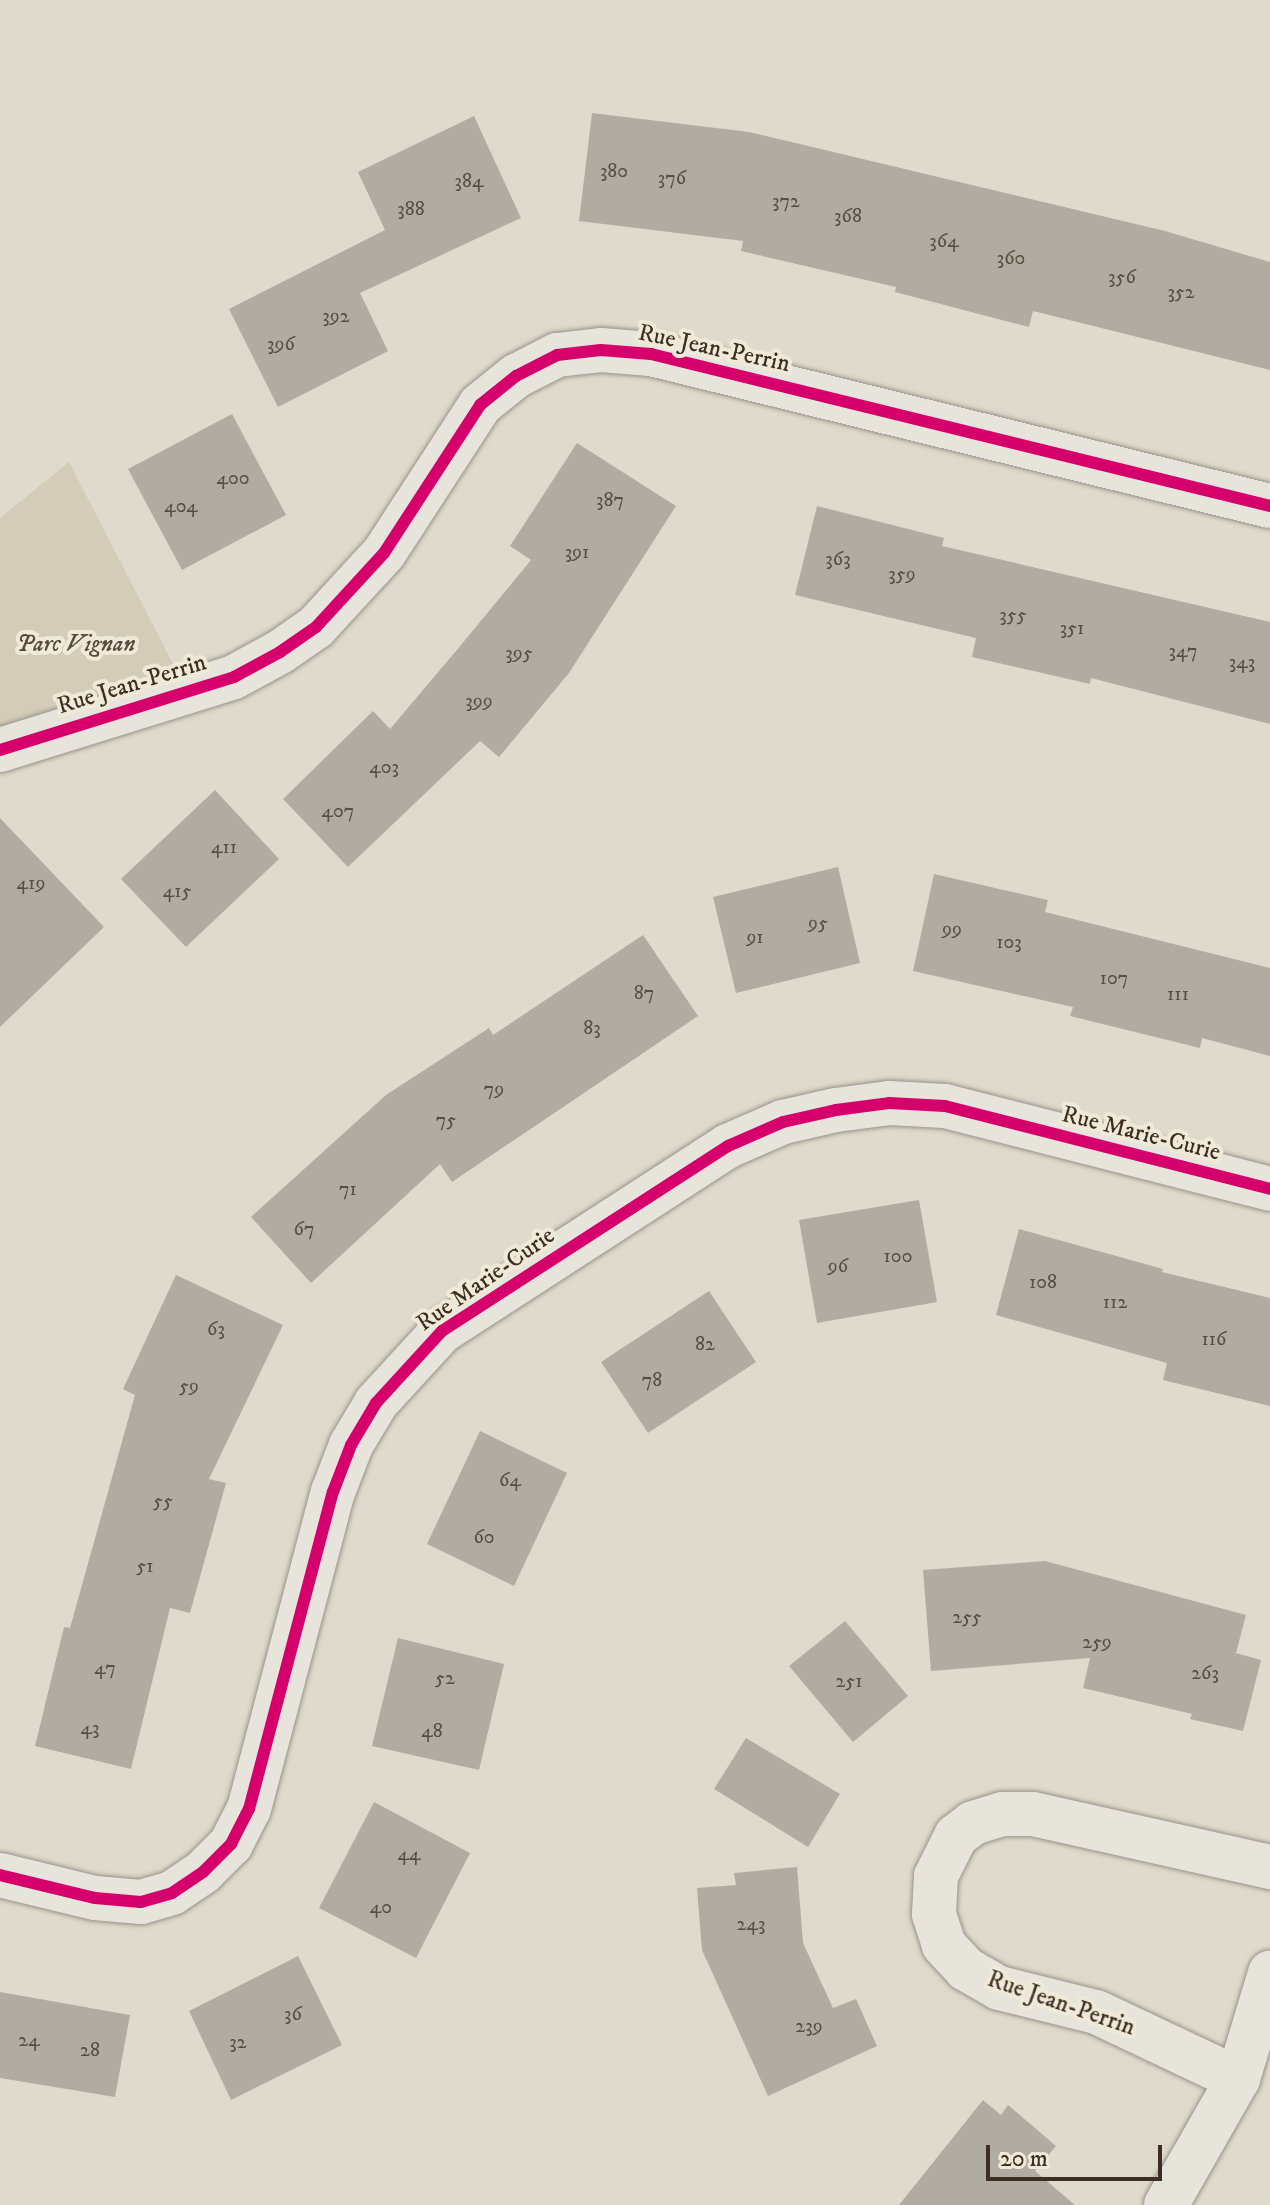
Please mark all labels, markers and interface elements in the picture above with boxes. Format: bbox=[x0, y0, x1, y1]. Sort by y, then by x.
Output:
house number: 380 bbox=[600, 159, 628, 183]
house number: 376 bbox=[658, 166, 686, 190]
house number: 384 bbox=[455, 169, 483, 193]
house number: 372 bbox=[772, 189, 800, 213]
house number: 388 bbox=[397, 197, 425, 221]
house number: 368 bbox=[834, 204, 862, 228]
house number: 364 bbox=[929, 229, 959, 253]
house number: 360 bbox=[997, 246, 1025, 270]
house number: 356 bbox=[1108, 265, 1136, 289]
house number: 352 bbox=[1167, 280, 1195, 304]
house number: 392 bbox=[322, 304, 350, 328]
street label: Rue Jean-Perrin bbox=[636, 319, 792, 379]
house number: 396 bbox=[267, 332, 295, 356]
house number: 400 bbox=[216, 466, 250, 490]
house number: 387 bbox=[596, 488, 624, 512]
house number: 404 bbox=[164, 494, 198, 518]
house number: 391 bbox=[565, 540, 589, 564]
house number: 363 bbox=[825, 547, 851, 571]
house number: 359 bbox=[888, 562, 916, 586]
house number: 355 bbox=[999, 603, 1027, 627]
house number: 351 bbox=[1060, 616, 1084, 640]
park label: Parc Vignan bbox=[16, 631, 136, 659]
house number: 347 bbox=[1169, 639, 1197, 663]
house number: 395 bbox=[505, 641, 533, 665]
street label: Rue Jean-Perrin bbox=[54, 649, 210, 721]
house number: 343 bbox=[1229, 650, 1255, 674]
house number: 399 bbox=[465, 689, 493, 713]
house number: 403 bbox=[369, 755, 399, 779]
house number: 407 bbox=[322, 799, 354, 823]
house number: 411 bbox=[211, 835, 237, 859]
house number: 419 bbox=[17, 871, 45, 895]
house number: 415 bbox=[163, 879, 191, 903]
house number: 95 bbox=[808, 911, 828, 935]
house number: 99 bbox=[942, 917, 962, 941]
house number: 91 bbox=[746, 925, 764, 949]
house number: 103 bbox=[996, 930, 1022, 954]
house number: 107 bbox=[1100, 966, 1128, 990]
house number: 87 bbox=[634, 981, 654, 1005]
house number: 111 bbox=[1167, 982, 1189, 1006]
house number: 83 bbox=[583, 1016, 601, 1040]
house number: 79 bbox=[484, 1077, 504, 1101]
street label: Rue Marie-Curie bbox=[1059, 1100, 1223, 1168]
house number: 75 bbox=[436, 1108, 456, 1132]
house number: 71 bbox=[339, 1177, 357, 1201]
house number: 67 bbox=[294, 1217, 314, 1241]
street label: Rue Marie-Curie bbox=[411, 1222, 561, 1338]
house number: 100 bbox=[884, 1244, 912, 1268]
house number: 96 bbox=[828, 1254, 848, 1278]
house number: 108 bbox=[1029, 1270, 1057, 1294]
house number: 112 bbox=[1103, 1290, 1127, 1314]
house number: 63 bbox=[207, 1317, 225, 1341]
house number: 116 bbox=[1201, 1327, 1227, 1351]
house number: 82 bbox=[695, 1332, 715, 1356]
house number: 78 bbox=[642, 1368, 662, 1392]
house number: 59 bbox=[179, 1374, 199, 1398]
house number: 64 bbox=[499, 1468, 521, 1492]
house number: 55 bbox=[153, 1489, 173, 1513]
house number: 60 bbox=[473, 1525, 495, 1549]
house number: 51 bbox=[136, 1554, 154, 1578]
house number: 255 bbox=[952, 1605, 982, 1629]
house number: 259 bbox=[1082, 1630, 1112, 1654]
house number: 47 bbox=[94, 1656, 116, 1680]
house number: 263 bbox=[1191, 1661, 1219, 1685]
house number: 52 bbox=[435, 1666, 455, 1690]
house number: 251 bbox=[836, 1669, 862, 1693]
house number: 43 bbox=[81, 1716, 99, 1740]
house number: 48 bbox=[421, 1719, 443, 1743]
house number: 44 bbox=[397, 1842, 421, 1866]
house number: 40 bbox=[370, 1895, 392, 1919]
house number: 243 bbox=[737, 1912, 765, 1936]
street label: Rue Jean-Perrin bbox=[983, 1965, 1139, 2043]
house number: 36 bbox=[284, 2002, 302, 2026]
house number: 239 bbox=[795, 2014, 823, 2038]
house number: 24 bbox=[18, 2028, 40, 2052]
house number: 32 bbox=[229, 2030, 247, 2054]
house number: 28 bbox=[80, 2038, 100, 2062]
scale bar bbox=[990, 2129, 1166, 2179]
text: 20 m bbox=[1000, 2144, 1048, 2174]

